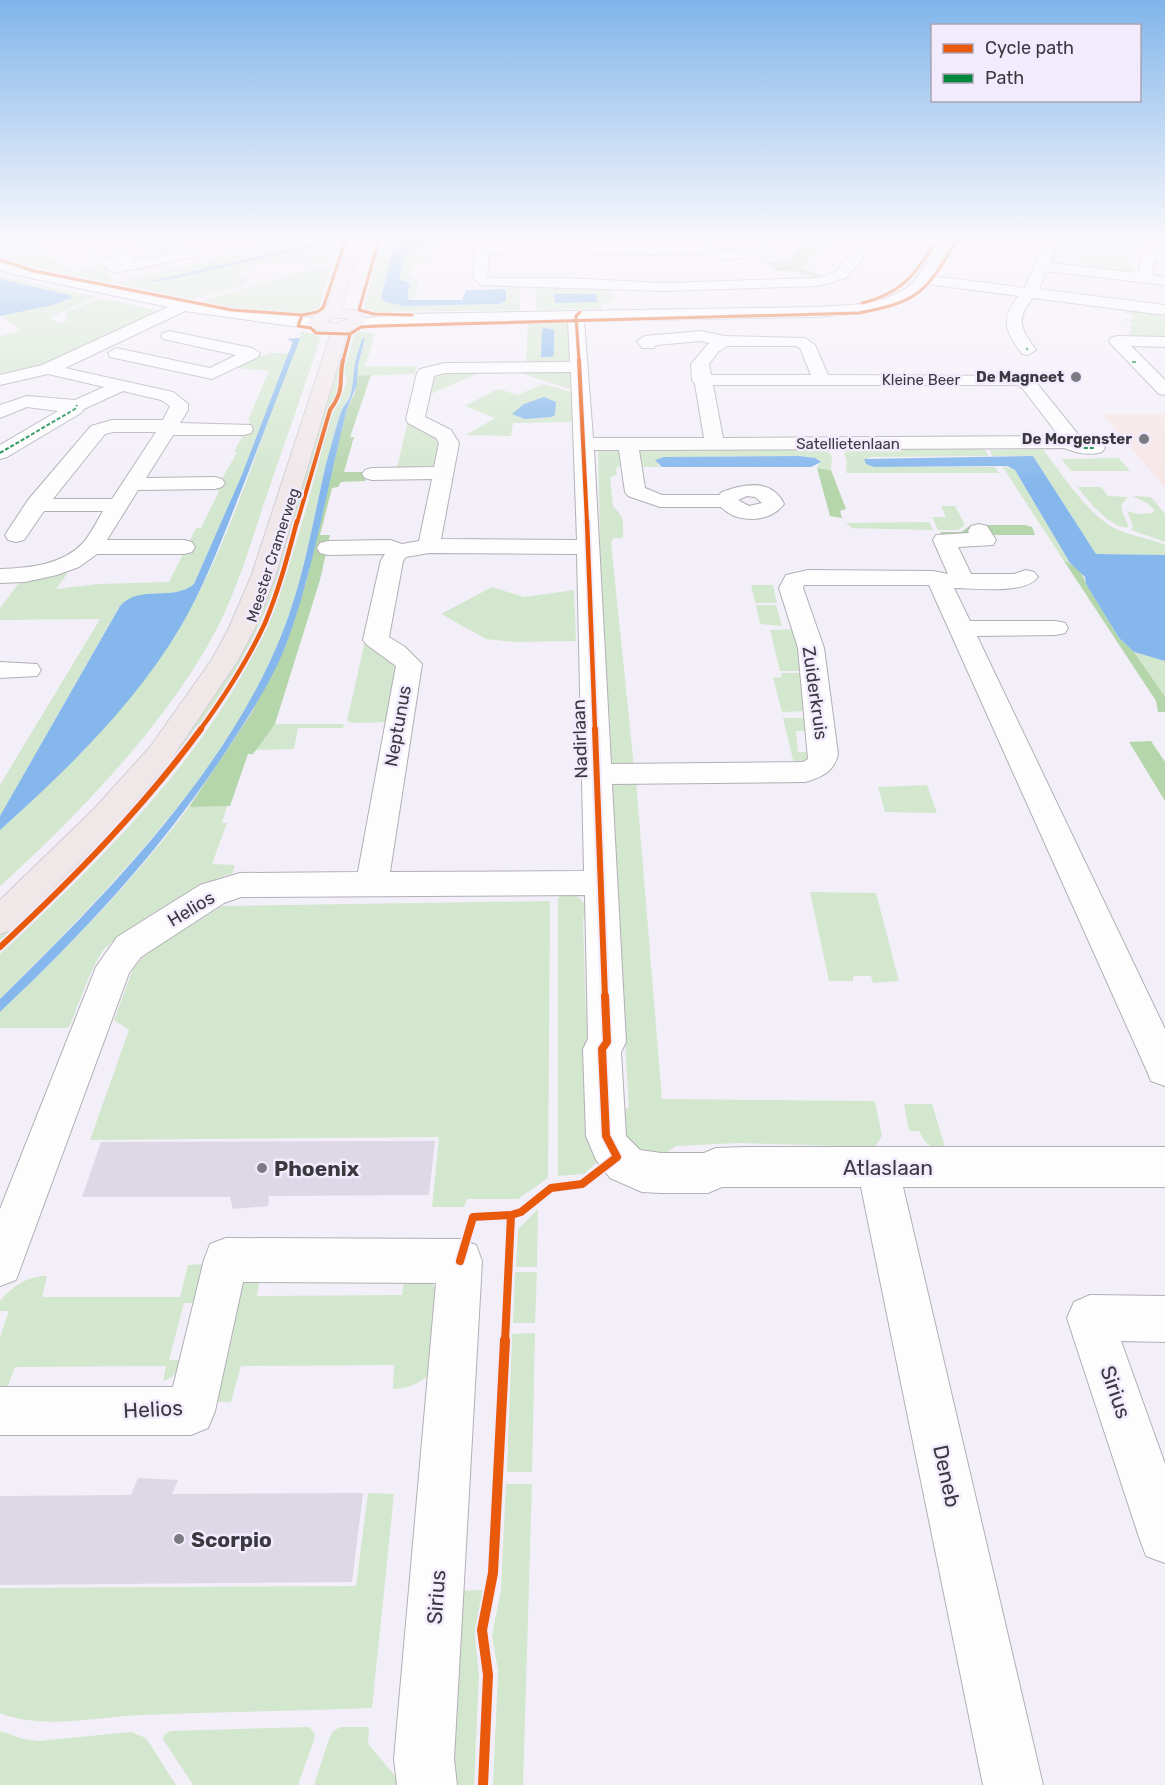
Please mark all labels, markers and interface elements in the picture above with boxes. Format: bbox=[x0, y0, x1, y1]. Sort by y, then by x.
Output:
legend bbox=[931, 24, 1141, 102]
text: Cycle path bbox=[985, 37, 1074, 59]
text: Path bbox=[985, 67, 1024, 89]
place label: De Magneet bbox=[976, 368, 1064, 386]
marker: De Magneet bbox=[1069, 370, 1083, 384]
street label: Kleine Beer bbox=[882, 371, 960, 389]
place label: De Morgenster bbox=[1022, 430, 1132, 448]
marker: De Morgenster bbox=[1137, 432, 1151, 446]
street label: Satellietenlaan bbox=[796, 435, 900, 453]
street label: Meester Cramerweg bbox=[243, 486, 303, 624]
street label: Zuiderkruis bbox=[798, 645, 832, 741]
street label: Neptunus bbox=[380, 684, 416, 768]
street label: Nadirlaan bbox=[568, 699, 592, 779]
street label: Helios bbox=[163, 886, 219, 932]
street label: Atlaslaan bbox=[843, 1155, 933, 1180]
place label: Phoenix bbox=[274, 1156, 360, 1181]
marker: Phoenix bbox=[255, 1161, 269, 1175]
street label: Sirius bbox=[1095, 1362, 1137, 1422]
street label: Helios bbox=[123, 1395, 183, 1423]
street label: Deneb bbox=[928, 1442, 966, 1510]
place label: Scorpio bbox=[191, 1527, 272, 1552]
marker: Scorpio bbox=[172, 1532, 186, 1546]
street label: Sirius bbox=[422, 1569, 450, 1625]

